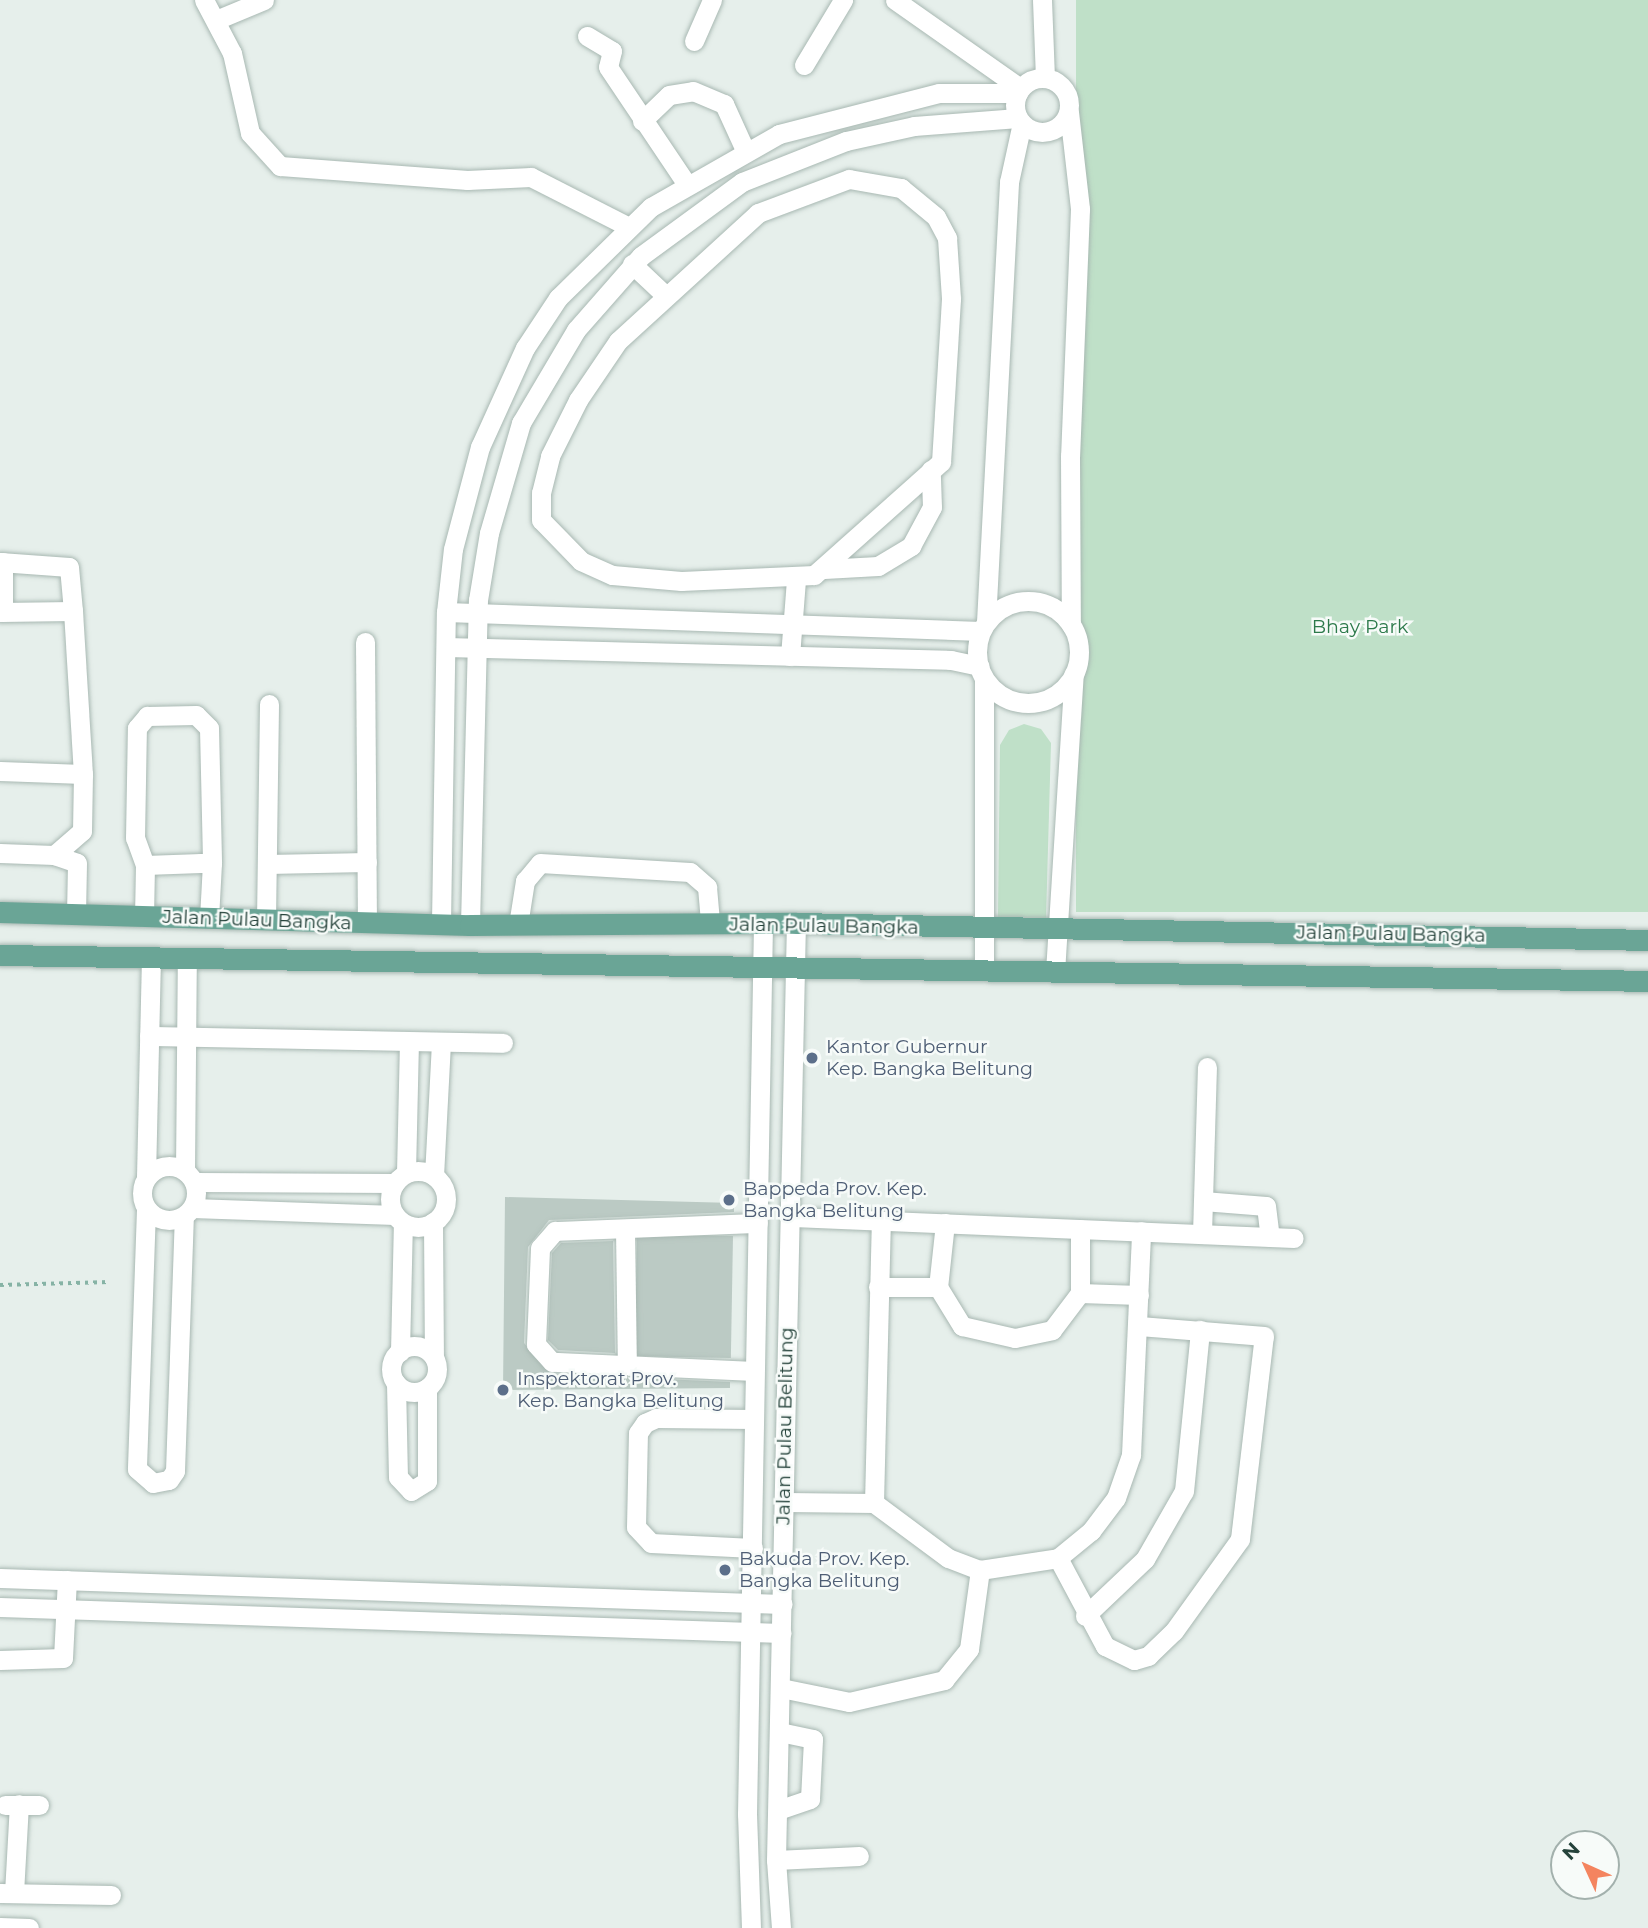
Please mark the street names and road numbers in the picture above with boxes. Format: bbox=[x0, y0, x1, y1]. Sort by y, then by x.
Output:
street label: Jalan Pulau Bangka bbox=[162, 905, 352, 935]
street label: Jalan Pulau Bangka bbox=[729, 913, 919, 939]
street label: Jalan Pulau Bangka bbox=[1296, 921, 1486, 947]
street label: Jalan Pulau Belitung bbox=[772, 1327, 798, 1525]

